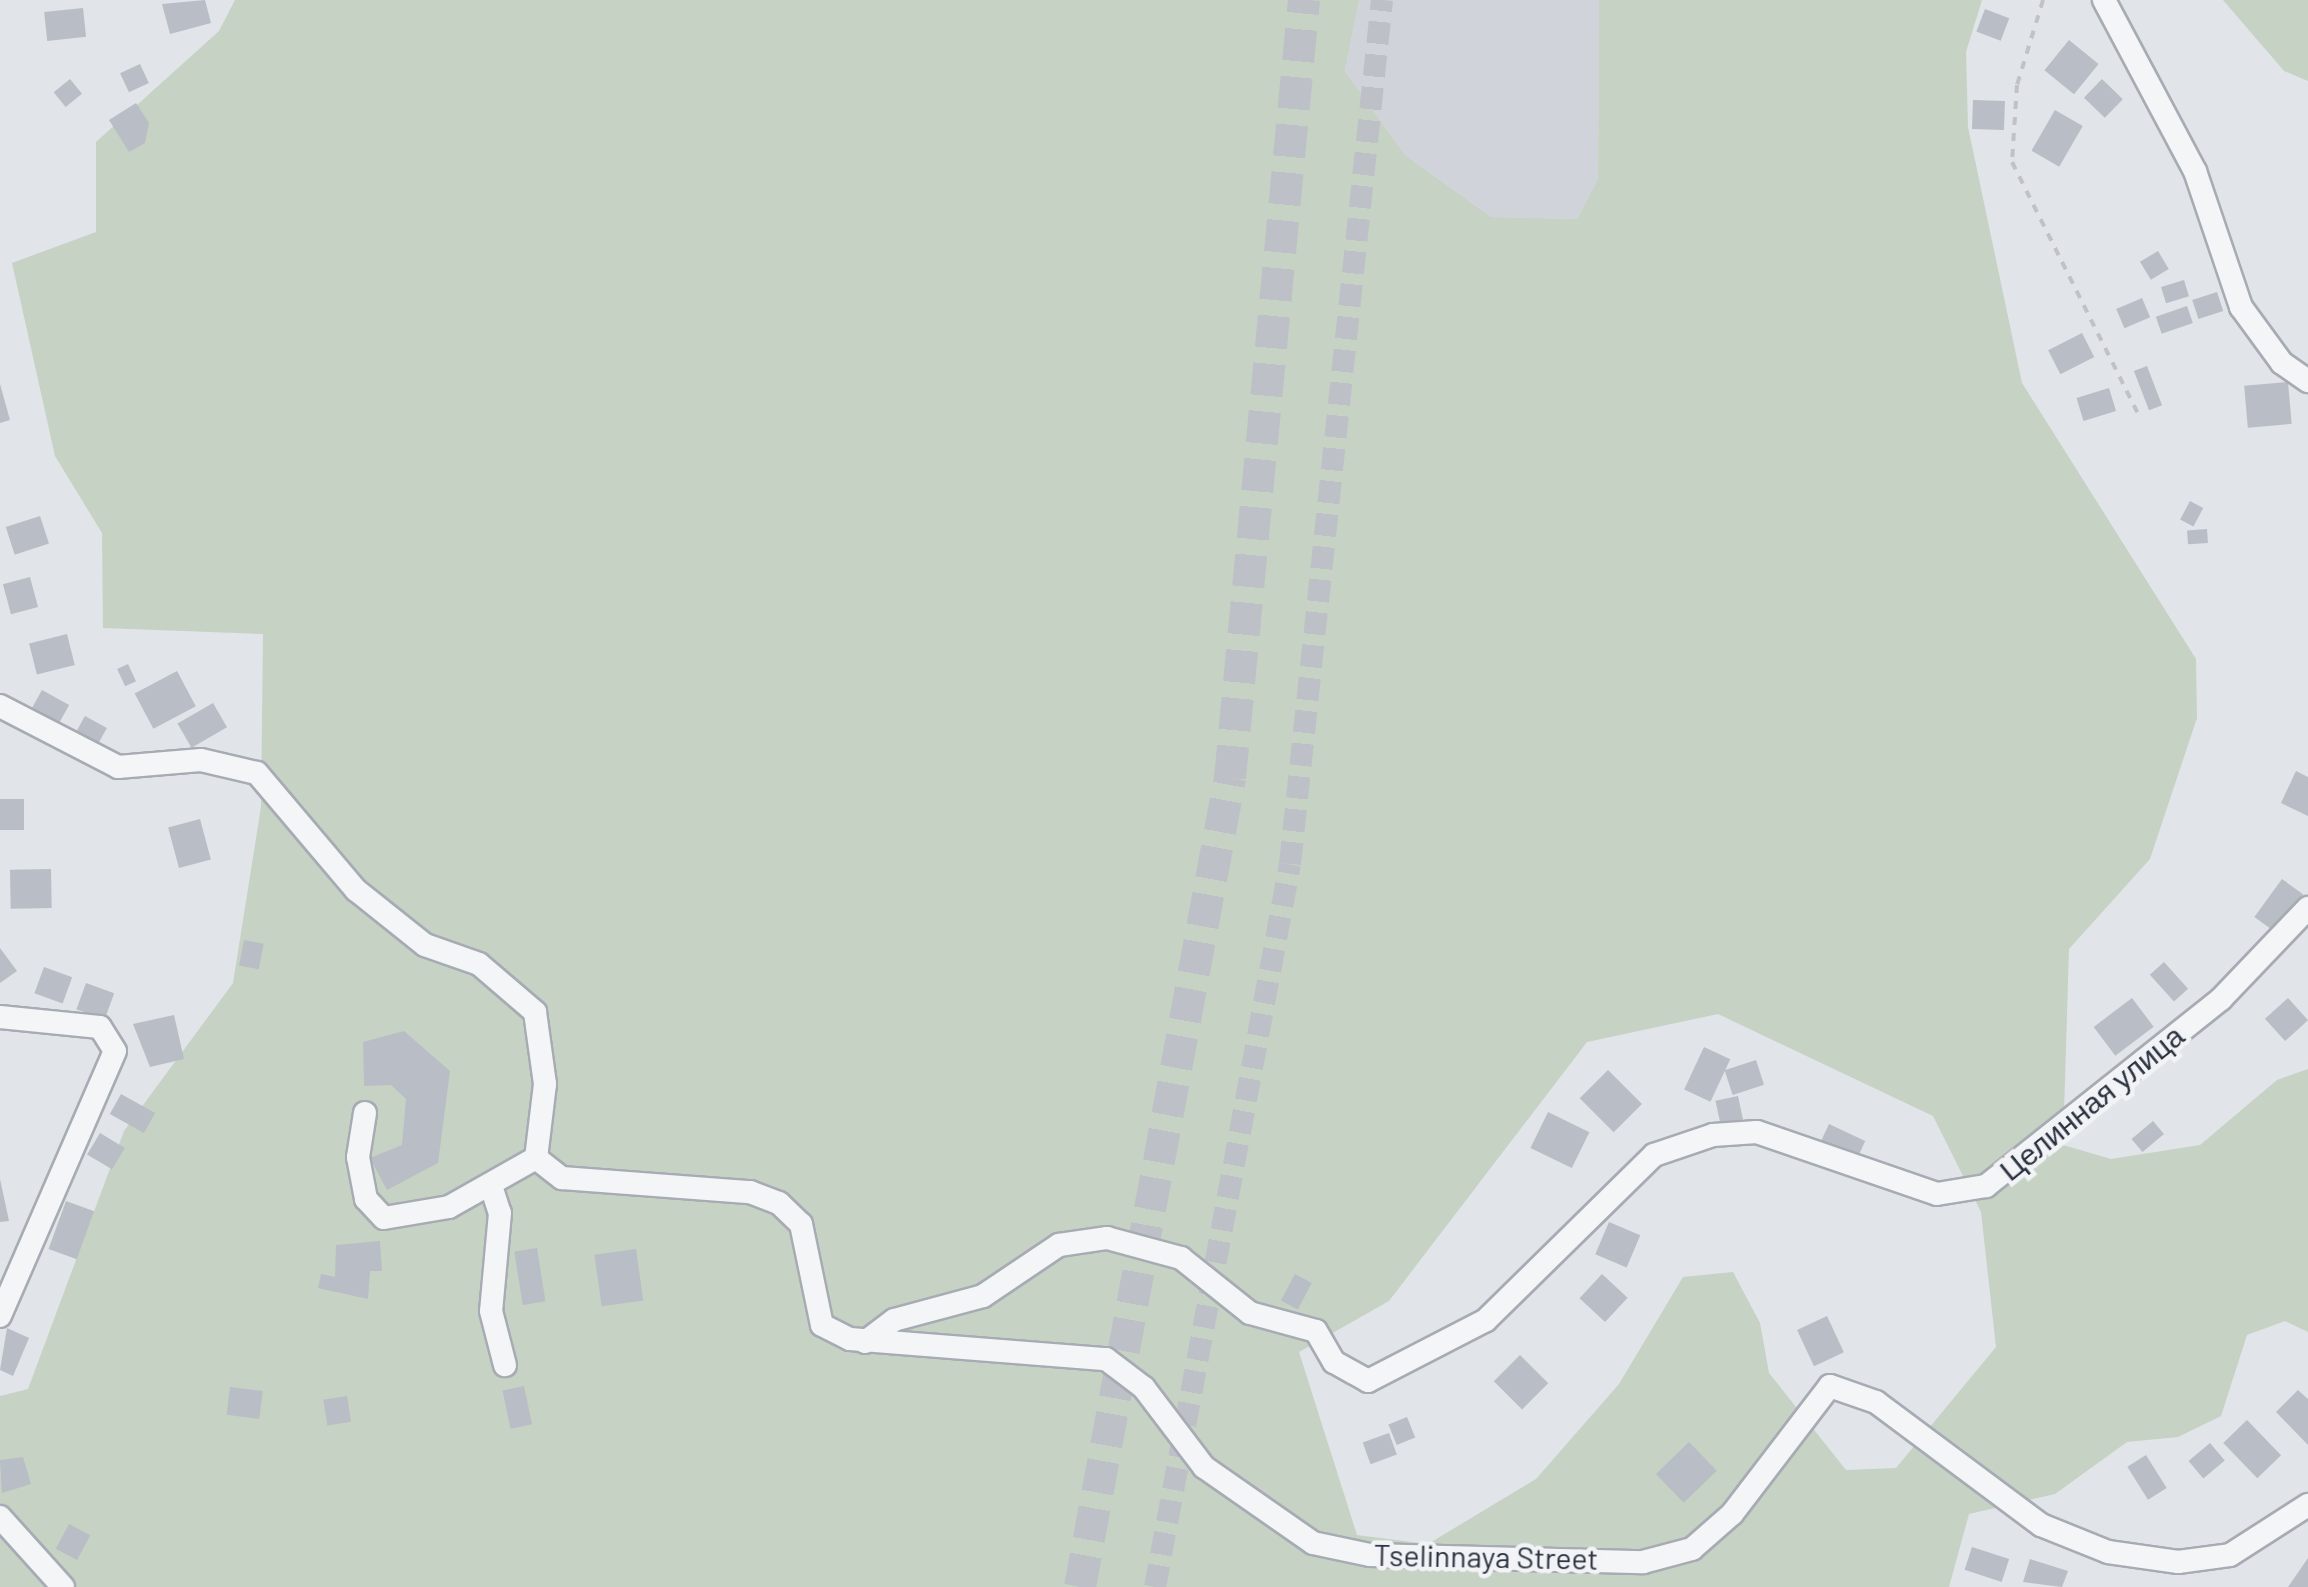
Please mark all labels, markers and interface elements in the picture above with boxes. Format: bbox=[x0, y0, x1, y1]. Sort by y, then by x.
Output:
street label: Целинная улица bbox=[1992, 1017, 2190, 1187]
street label: Tselinnaya Street bbox=[1373, 1536, 1599, 1576]

